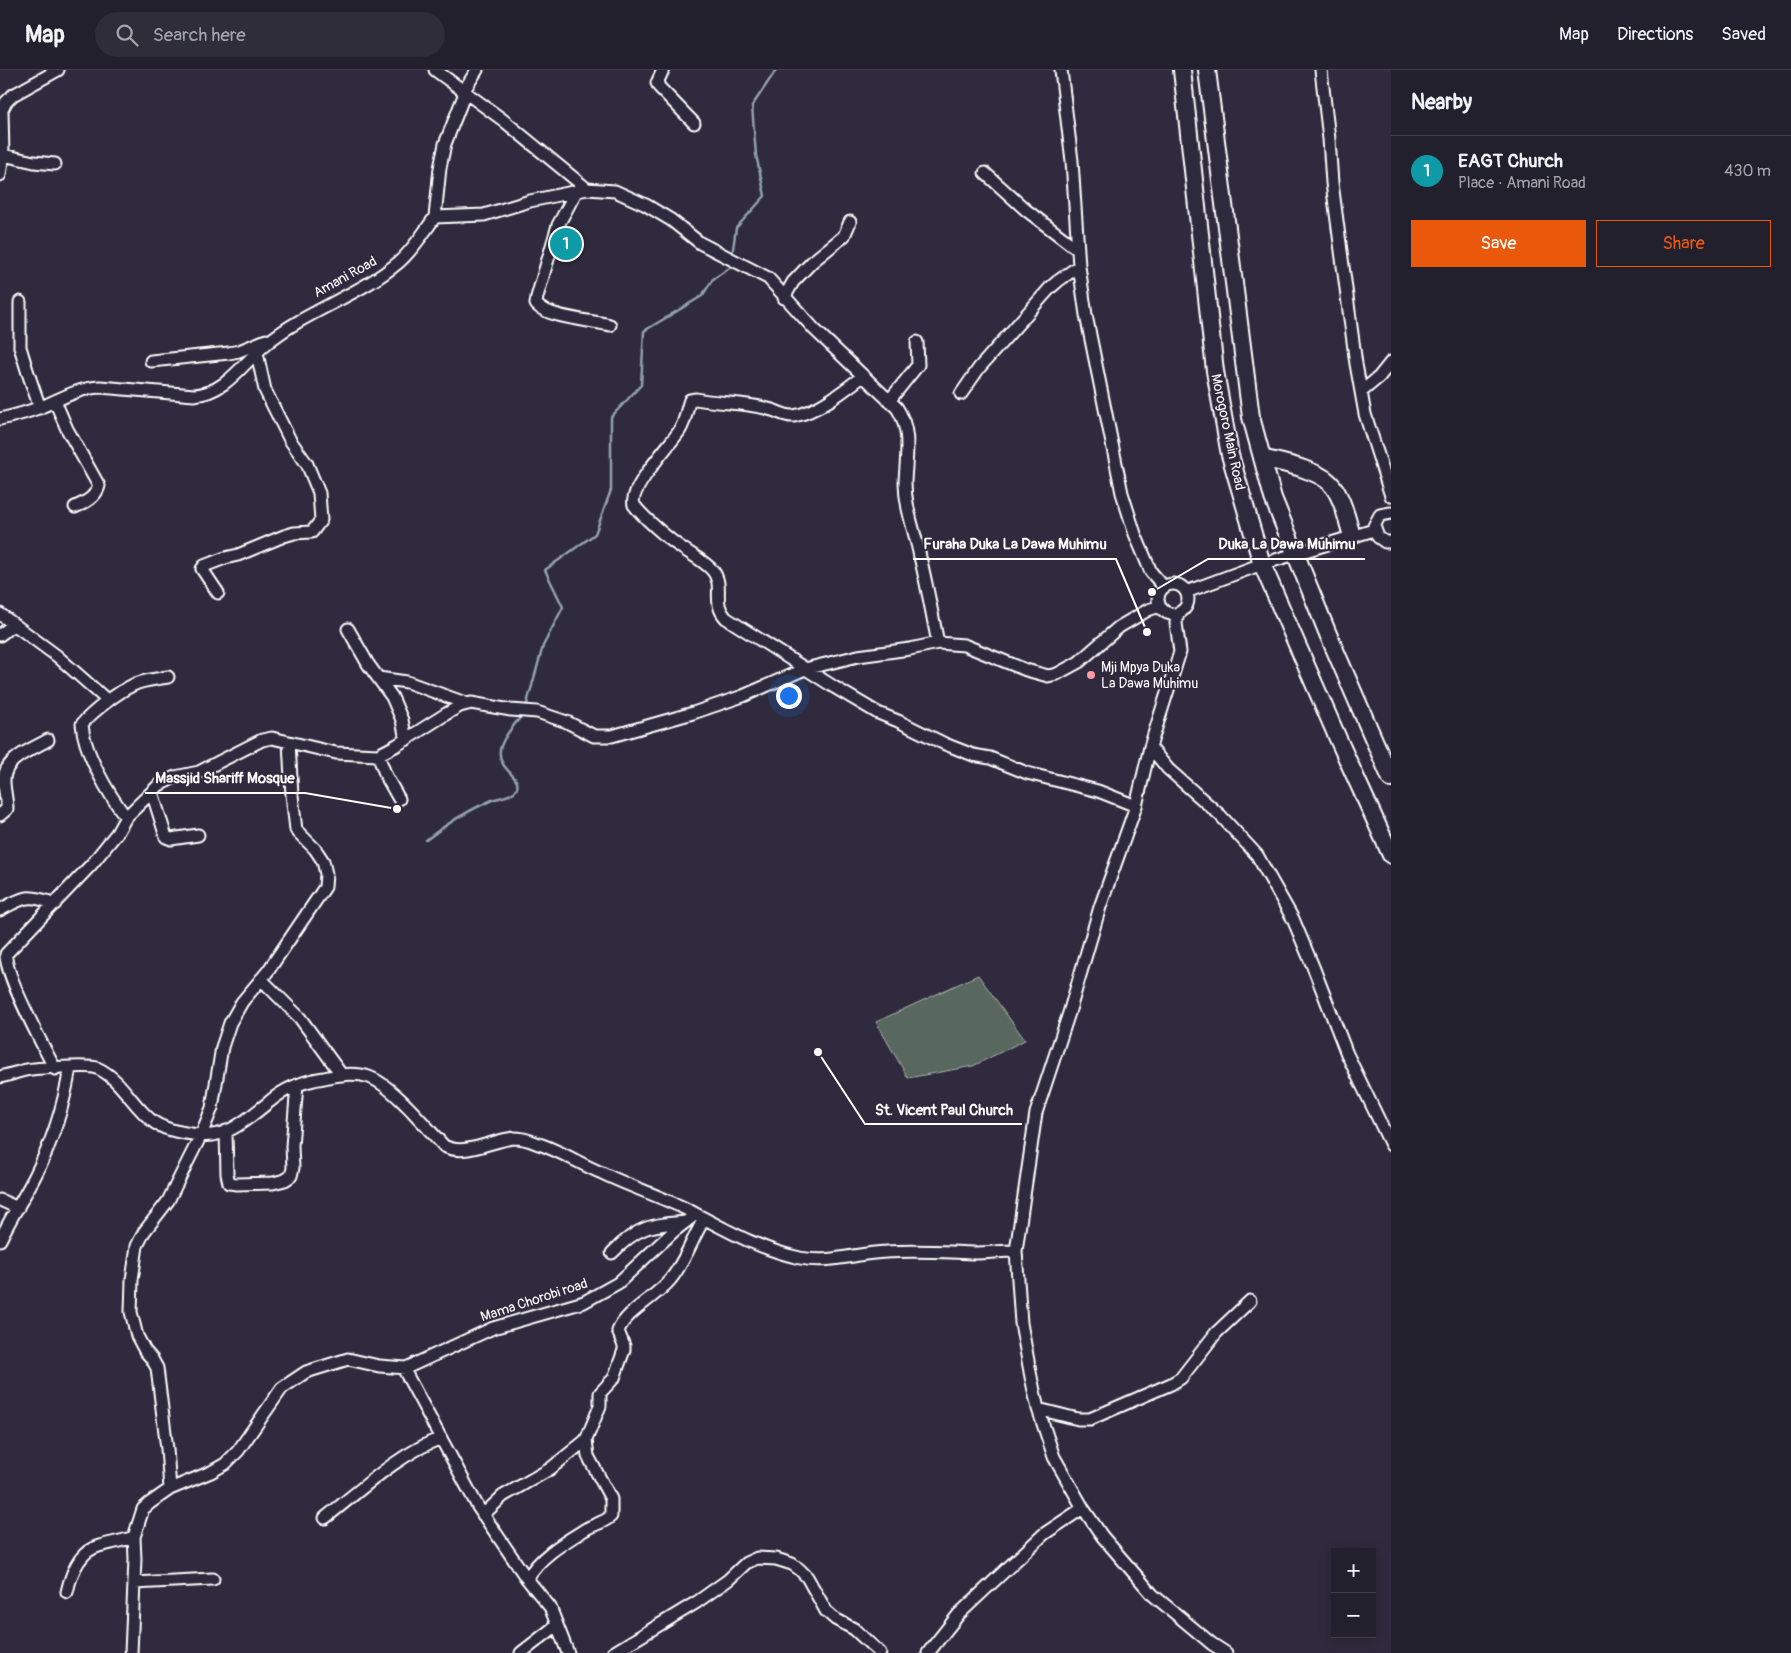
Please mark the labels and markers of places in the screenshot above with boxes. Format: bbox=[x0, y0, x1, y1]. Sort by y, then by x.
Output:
pin: 1 bbox=[550, 225, 582, 263]
callout: Furaha Duka La Dawa Muhimu bbox=[913, 529, 1116, 559]
callout: Duka La Dawa Muhimu bbox=[1208, 529, 1365, 559]
place label: Mji Mpya Duka La Dawa Muhimu bbox=[1101, 659, 1198, 692]
marker: Mji Mpya Duka La Dawa Muhimu bbox=[1085, 669, 1097, 681]
callout: Massjid Shariff Mosque bbox=[145, 763, 305, 793]
callout: St. Vicent Paul Church bbox=[865, 1094, 1022, 1124]

